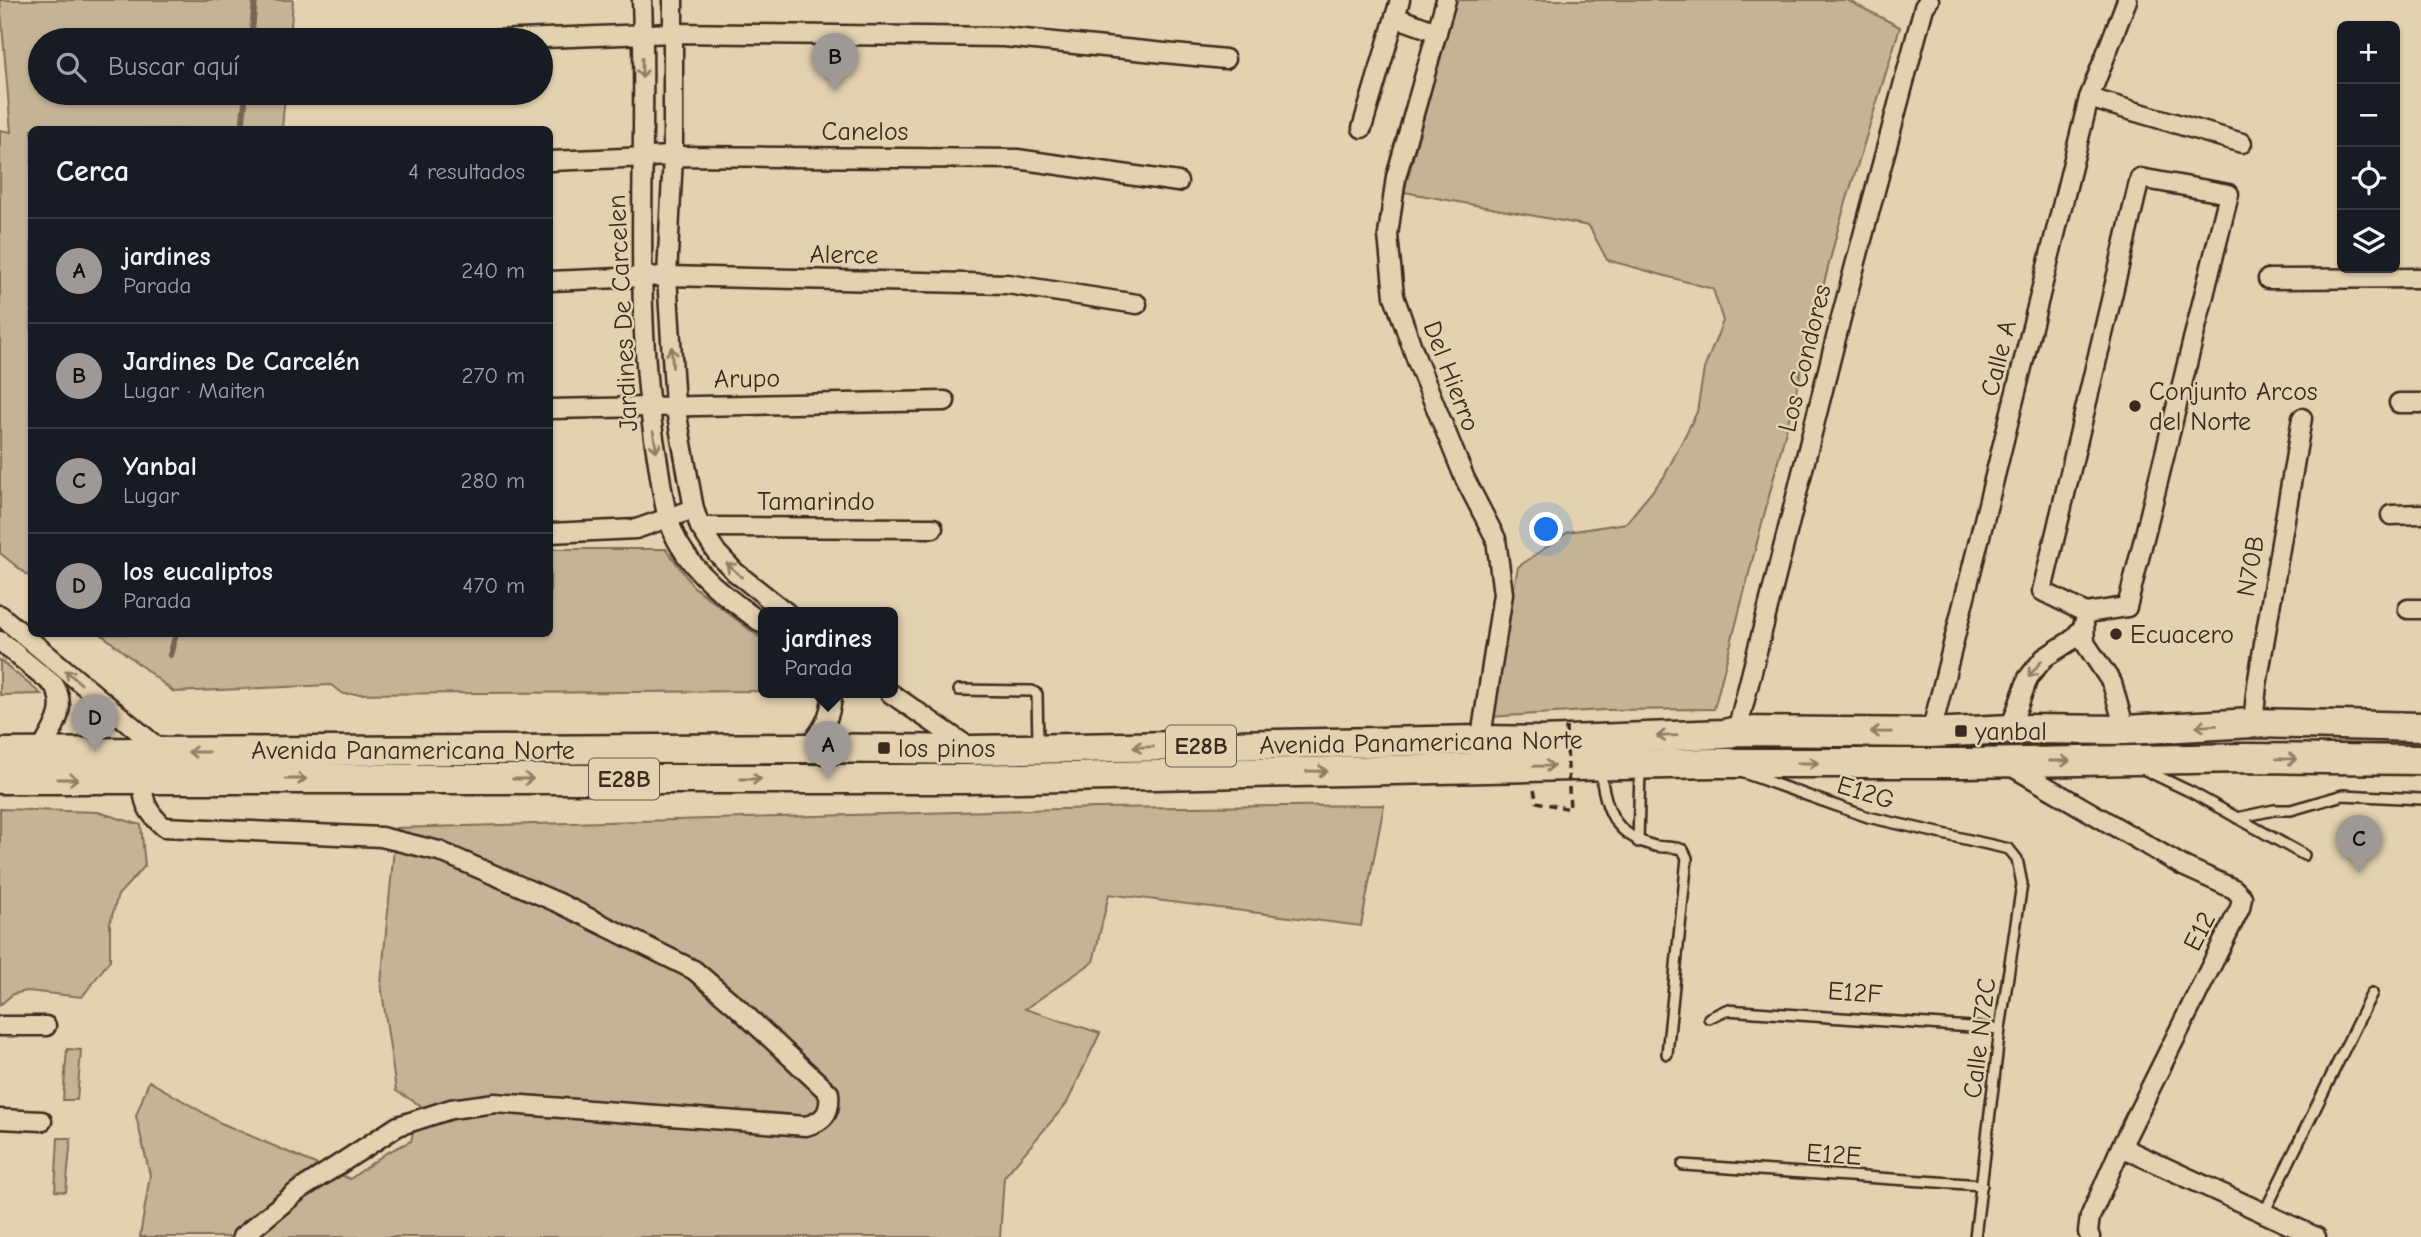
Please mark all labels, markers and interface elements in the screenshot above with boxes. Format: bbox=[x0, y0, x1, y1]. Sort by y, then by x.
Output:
map controls bbox=[2337, 21, 2400, 273]
button: + bbox=[2337, 21, 2400, 84]
search box bbox=[28, 28, 553, 105]
pin: B bbox=[812, 33, 858, 91]
icon: search bbox=[52, 48, 90, 86]
text: Buscar aquí bbox=[108, 52, 239, 82]
one-way arrow bbox=[635, 56, 649, 79]
button: − bbox=[2337, 84, 2400, 147]
street label: Canelos bbox=[822, 117, 908, 147]
button: locate bbox=[2337, 147, 2400, 210]
text: Cerca bbox=[56, 154, 129, 189]
text: 4 resultados bbox=[408, 158, 525, 185]
street label: Jardines De Carcelen bbox=[602, 194, 644, 432]
button: layers bbox=[2337, 210, 2400, 273]
street label: Alerce bbox=[809, 239, 879, 271]
text: jardines bbox=[123, 242, 211, 272]
text: A bbox=[73, 257, 85, 284]
text: 240 m bbox=[461, 257, 525, 284]
text: Parada bbox=[123, 272, 191, 299]
street label: Los Condores bbox=[1772, 281, 1838, 435]
street label: Del Hierro bbox=[1416, 317, 1486, 436]
street label: Calle A bbox=[1975, 317, 2023, 400]
text: Jardines De Carcelén bbox=[123, 347, 360, 377]
one-way arrow bbox=[665, 347, 678, 369]
text: B bbox=[72, 362, 86, 389]
text: 270 m bbox=[461, 362, 525, 389]
street label: Arupo bbox=[714, 363, 780, 395]
text: Lugar · Maiten bbox=[123, 377, 265, 404]
place label: Conjunto Arcos del Norte bbox=[2149, 377, 2318, 437]
marker: Conjunto Arcos del Norte bbox=[2127, 398, 2143, 414]
one-way arrow bbox=[649, 430, 662, 453]
text: Yanbal bbox=[123, 452, 197, 482]
text: C bbox=[72, 467, 86, 494]
text: 280 m bbox=[460, 467, 525, 494]
text: Lugar bbox=[123, 482, 179, 509]
street label: Tamarindo bbox=[757, 487, 875, 517]
your location bbox=[1529, 512, 1563, 546]
street label: N70B bbox=[2231, 533, 2271, 599]
text: los eucaliptos bbox=[123, 557, 273, 587]
one-way arrow bbox=[725, 562, 743, 579]
text: D bbox=[72, 572, 86, 599]
text: 470 m bbox=[462, 572, 525, 599]
text: Parada bbox=[123, 587, 191, 614]
popup bbox=[758, 607, 898, 698]
place label: Ecuacero bbox=[2130, 620, 2234, 650]
text: jardines bbox=[784, 624, 872, 654]
marker: Ecuacero bbox=[2108, 626, 2124, 642]
text: Parada bbox=[784, 654, 853, 681]
one-way arrow bbox=[2028, 660, 2043, 678]
one-way arrow bbox=[65, 669, 83, 685]
pin: D bbox=[72, 694, 118, 752]
place label: yanbal bbox=[1974, 717, 2047, 747]
one-way arrow bbox=[2195, 719, 2218, 732]
pin: A bbox=[805, 721, 851, 779]
marker: yanbal bbox=[1953, 723, 1969, 739]
street label: Avenida Panamericana Norte bbox=[1259, 725, 1583, 761]
road number: E28B bbox=[1166, 726, 1236, 766]
one-way arrow bbox=[1869, 726, 1892, 739]
one-way arrow bbox=[1655, 730, 1678, 743]
place label: los pinos bbox=[898, 734, 995, 764]
street label: Avenida Panamericana Norte bbox=[251, 736, 575, 766]
marker: los pinos bbox=[876, 740, 892, 756]
one-way arrow bbox=[1132, 740, 1155, 754]
one-way arrow bbox=[187, 745, 210, 759]
one-way arrow bbox=[2275, 752, 2298, 766]
one-way arrow bbox=[2048, 754, 2071, 768]
one-way arrow bbox=[1796, 756, 1819, 770]
road number: E28B bbox=[589, 758, 659, 800]
one-way arrow bbox=[1532, 760, 1555, 773]
one-way arrow bbox=[1305, 764, 1328, 778]
street label: E12G bbox=[1833, 770, 1898, 816]
one-way arrow bbox=[56, 772, 79, 786]
one-way arrow bbox=[284, 772, 307, 786]
one-way arrow bbox=[511, 772, 534, 786]
one-way arrow bbox=[739, 772, 762, 786]
pin: C bbox=[2336, 815, 2382, 873]
street label: E12 bbox=[2178, 907, 2222, 956]
street label: E12F bbox=[1827, 976, 1883, 1010]
street label: Calle N72C bbox=[1958, 976, 2002, 1100]
street label: E12E bbox=[1805, 1138, 1863, 1172]

